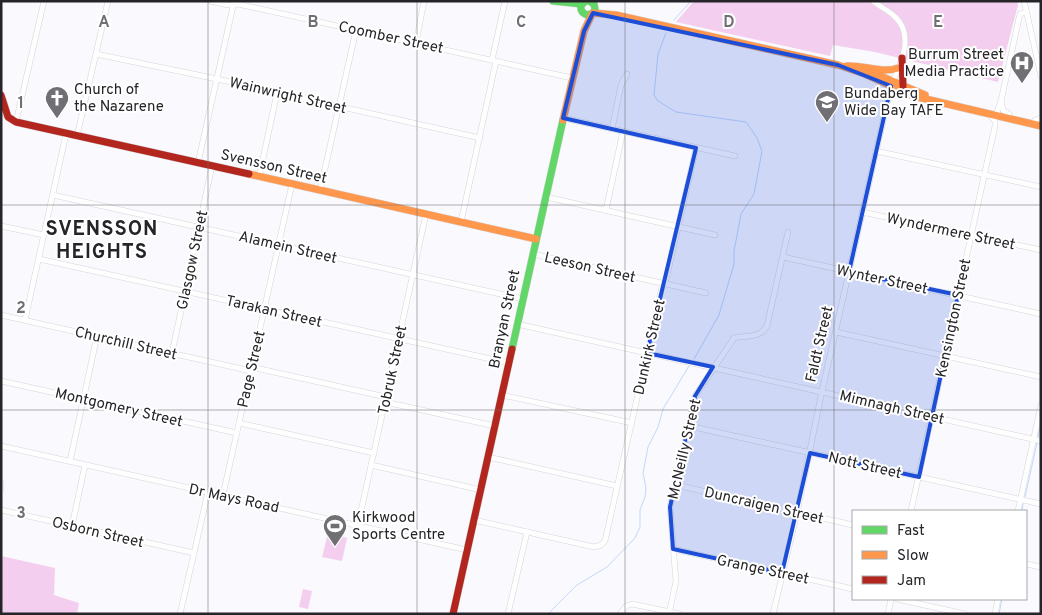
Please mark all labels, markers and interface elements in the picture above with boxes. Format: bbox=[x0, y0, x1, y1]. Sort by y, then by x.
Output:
text: A bbox=[98, 13, 110, 33]
text: B bbox=[307, 13, 319, 33]
text: C bbox=[516, 13, 526, 33]
text: D bbox=[723, 13, 735, 33]
text: E bbox=[933, 13, 943, 33]
street label: Coomber Street bbox=[336, 18, 445, 59]
place label: Burrum Street Media Practice bbox=[905, 46, 1004, 82]
hospital icon: Burrum Street Media Practice bbox=[1009, 50, 1035, 84]
street label: Wainwright Street bbox=[227, 74, 348, 119]
place label: Church of the Nazarene bbox=[74, 81, 164, 117]
church icon: Church of the Nazarene bbox=[44, 85, 70, 119]
place label: Bundaberg Wide Bay TAFE bbox=[844, 85, 943, 121]
school or university icon: Bundaberg Wide Bay TAFE bbox=[814, 89, 840, 123]
text: 1 bbox=[18, 94, 24, 114]
street label: Svensson Street bbox=[219, 146, 329, 189]
street label: Glasgow Street bbox=[174, 209, 213, 312]
street label: Wyndermere Street bbox=[885, 210, 1017, 255]
district label: SVENSSON HEIGHTS bbox=[46, 217, 158, 266]
street label: Alamein Street bbox=[237, 228, 339, 269]
street label: Leeson Street bbox=[542, 249, 637, 288]
street label: Kensington Street bbox=[933, 257, 976, 380]
street label: Wynter Street bbox=[834, 261, 929, 299]
street label: Branyan Street bbox=[486, 268, 525, 371]
street label: Tarakan Street bbox=[224, 292, 324, 333]
street label: Dunkirk Street bbox=[630, 298, 671, 397]
text: 2 bbox=[16, 299, 26, 319]
street label: Faldt Street bbox=[802, 304, 838, 384]
street label: Churchill Street bbox=[73, 323, 179, 365]
street label: Tobruk Street bbox=[375, 324, 412, 417]
street label: Page Street bbox=[234, 329, 271, 410]
street label: Montgomery Street bbox=[53, 385, 184, 432]
street label: Mimnagh Street bbox=[837, 387, 946, 430]
street label: McNeilly Street bbox=[665, 397, 706, 502]
street label: Nott Street bbox=[826, 449, 903, 484]
street label: Dr Mays Road bbox=[187, 481, 281, 518]
street label: Duncraigen Street bbox=[702, 483, 825, 529]
text: 3 bbox=[16, 504, 26, 524]
place label: Kirkwood Sports Centre bbox=[352, 509, 445, 545]
legend bbox=[852, 510, 1027, 600]
sports icon: Kirkwood Sports Centre bbox=[322, 513, 348, 547]
street label: Osborn Street bbox=[50, 514, 145, 553]
text: Fast bbox=[897, 522, 925, 541]
text: Slow bbox=[897, 547, 929, 566]
street label: Grange Street bbox=[715, 551, 811, 590]
text: Jam bbox=[897, 572, 926, 591]

